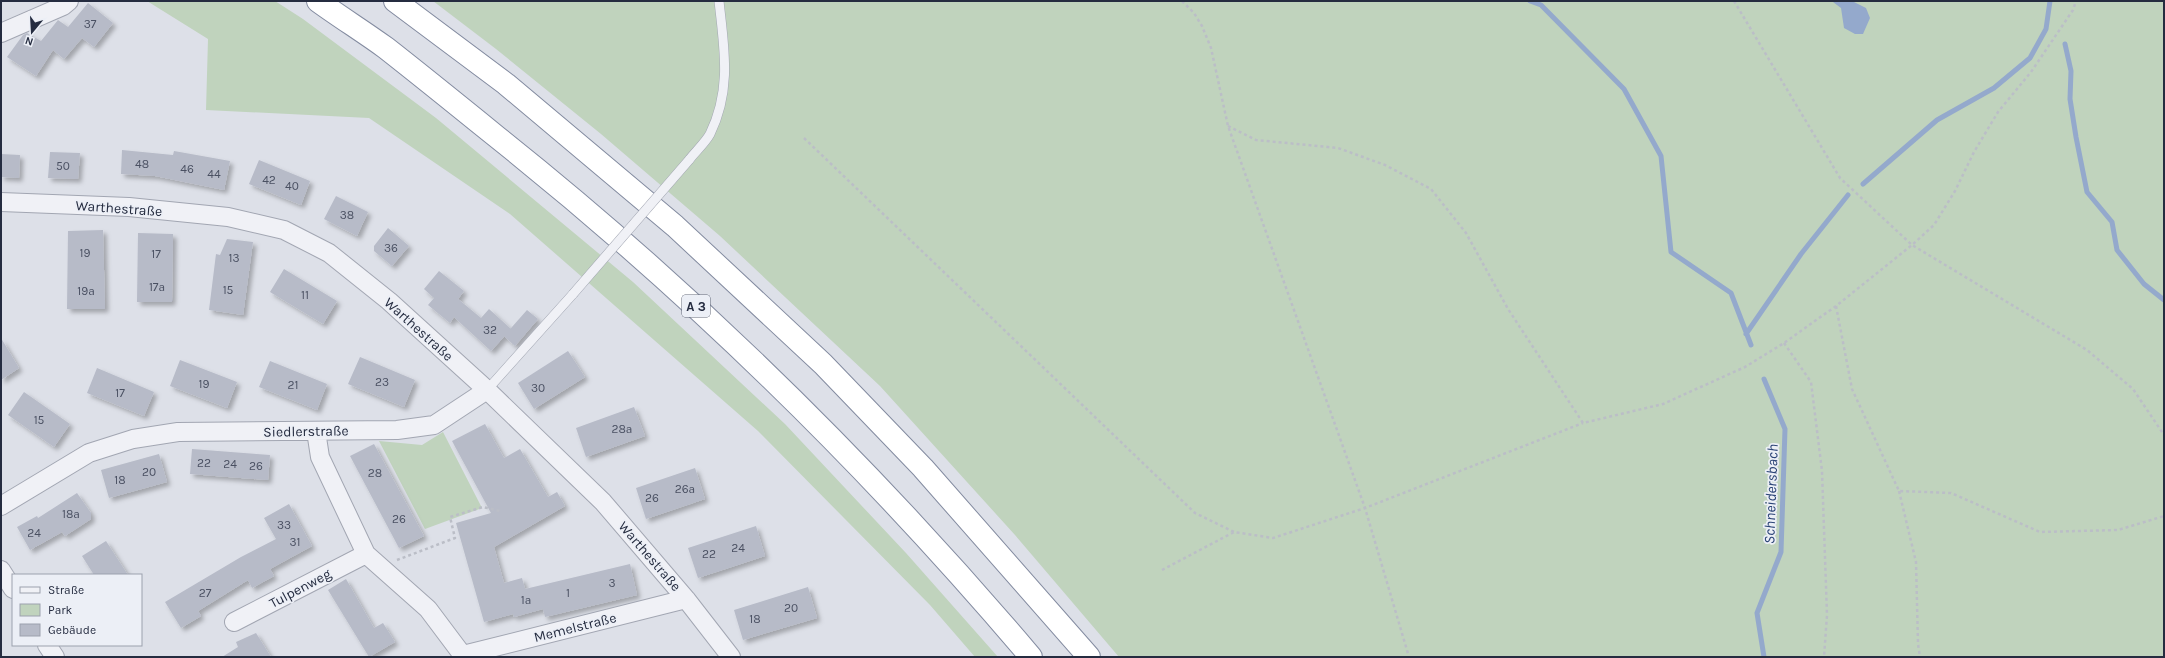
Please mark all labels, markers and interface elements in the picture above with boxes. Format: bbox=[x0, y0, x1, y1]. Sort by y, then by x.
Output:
north arrow bbox=[12, 12, 52, 52]
house number: 37 bbox=[84, 17, 97, 31]
text: N bbox=[23, 34, 35, 48]
house number: 48 bbox=[135, 157, 149, 171]
house number: 50 bbox=[56, 159, 70, 173]
house number: 46 bbox=[180, 162, 194, 176]
house number: 44 bbox=[207, 167, 221, 181]
house number: 42 bbox=[262, 173, 276, 187]
house number: 40 bbox=[285, 179, 299, 193]
street label: Warthestraße bbox=[75, 197, 163, 220]
house number: 38 bbox=[340, 208, 354, 222]
house number: 36 bbox=[384, 241, 398, 255]
house number: 19 bbox=[80, 246, 90, 260]
house number: 17 bbox=[151, 247, 161, 261]
house number: 13 bbox=[228, 251, 240, 265]
house number: 17a bbox=[149, 280, 165, 294]
house number: 15 bbox=[223, 283, 234, 297]
house number: 19a bbox=[77, 284, 95, 298]
house number: 11 bbox=[301, 288, 309, 302]
street label: Warthestraße bbox=[381, 294, 457, 365]
road number: A 3 bbox=[682, 295, 710, 317]
house number: 32 bbox=[483, 323, 497, 337]
house number: 23 bbox=[375, 375, 389, 389]
house number: 19 bbox=[199, 377, 209, 391]
house number: 21 bbox=[288, 378, 298, 392]
house number: 30 bbox=[531, 381, 545, 395]
house number: 17 bbox=[115, 386, 125, 400]
house number: 15 bbox=[34, 413, 45, 427]
street label: Siedlerstraße bbox=[263, 422, 349, 441]
house number: 28a bbox=[612, 422, 632, 436]
water label: Schneidersbach bbox=[1760, 444, 1782, 544]
house number: 22 bbox=[197, 456, 211, 470]
house number: 24 bbox=[223, 457, 237, 471]
house number: 26 bbox=[249, 459, 263, 473]
house number: 20 bbox=[142, 465, 156, 479]
house number: 28 bbox=[368, 466, 382, 480]
house number: 18 bbox=[114, 473, 126, 487]
house number: 26a bbox=[675, 482, 695, 496]
house number: 26 bbox=[645, 491, 659, 505]
house number: 18a bbox=[62, 507, 80, 521]
house number: 26 bbox=[392, 512, 406, 526]
house number: 33 bbox=[277, 518, 291, 532]
street label: Warthestraße bbox=[615, 518, 685, 595]
house number: 24 bbox=[27, 526, 41, 540]
house number: 31 bbox=[289, 535, 301, 549]
house number: 24 bbox=[731, 541, 745, 555]
house number: 22 bbox=[702, 547, 716, 561]
street label: Tulpenweg bbox=[266, 565, 334, 612]
legend bbox=[12, 574, 142, 646]
house number: 3 bbox=[608, 576, 616, 590]
text: Straße bbox=[48, 583, 84, 597]
house number: 27 bbox=[199, 586, 212, 600]
house number: 1 bbox=[566, 586, 570, 600]
house number: 1a bbox=[521, 593, 531, 607]
house number: 20 bbox=[784, 601, 798, 615]
text: Park bbox=[48, 603, 73, 617]
street label: Memelstraße bbox=[532, 609, 618, 646]
house number: 18 bbox=[749, 612, 761, 626]
text: Gebäude bbox=[48, 623, 96, 637]

